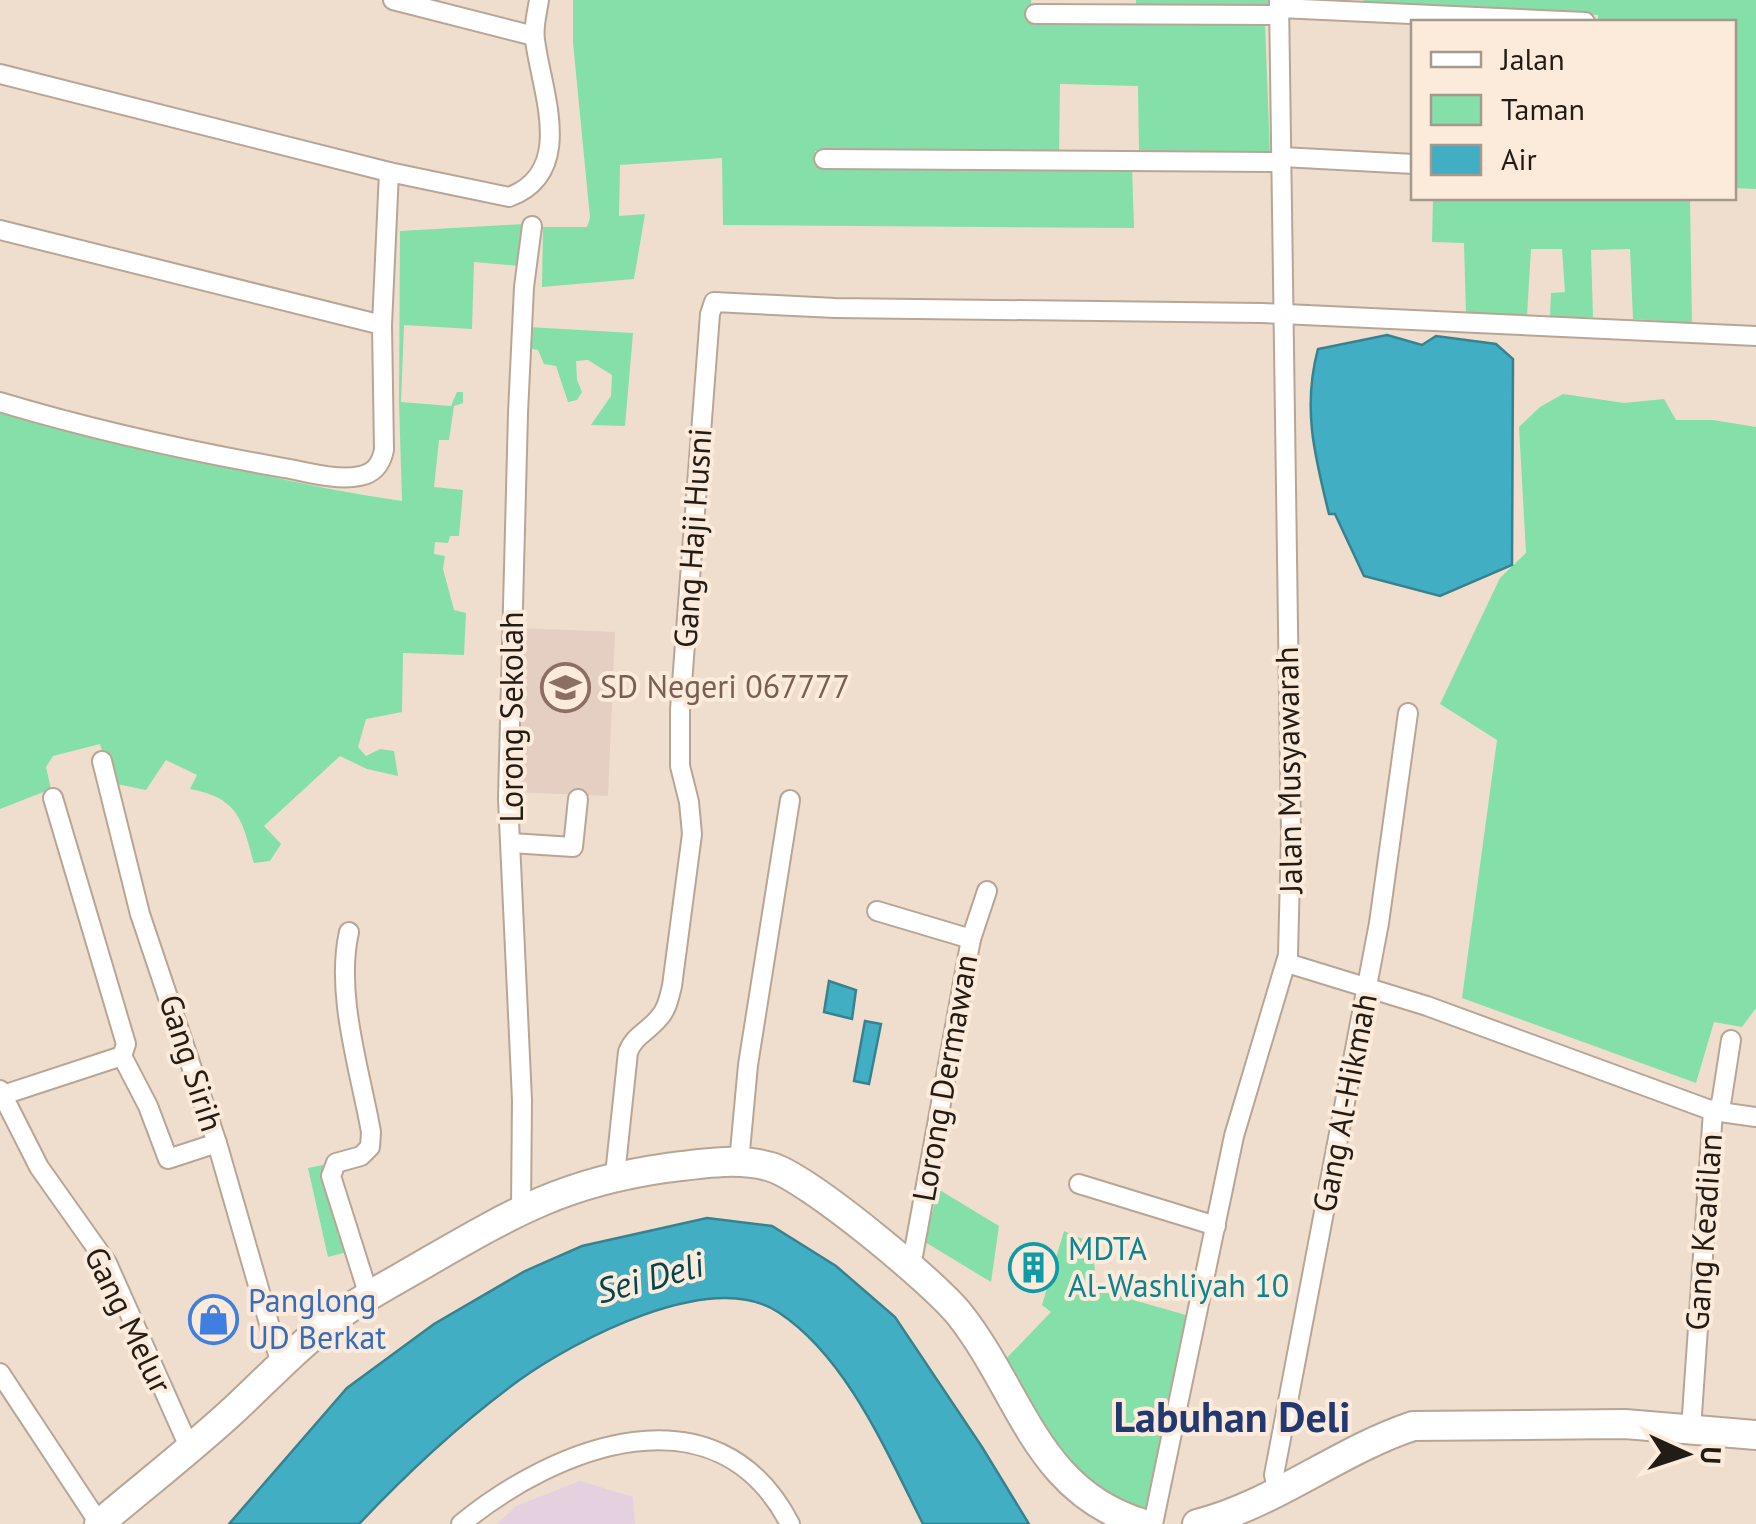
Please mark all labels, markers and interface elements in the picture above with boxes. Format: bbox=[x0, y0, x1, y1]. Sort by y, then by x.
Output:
legend bbox=[1411, 20, 1736, 200]
text: Jalan bbox=[1499, 39, 1565, 78]
text: Taman bbox=[1501, 89, 1585, 128]
text: Air bbox=[1501, 139, 1537, 178]
street label: Gang Haji Husni bbox=[663, 427, 721, 649]
street label: Lorong Sekolah bbox=[490, 611, 532, 823]
street label: Jalan Musyawarah bbox=[1265, 646, 1311, 896]
school or university icon: SD Negeri 067777 bbox=[539, 661, 591, 713]
place label: SD Negeri 067777 bbox=[600, 665, 850, 707]
street label: Lorong Dermawan bbox=[902, 951, 986, 1205]
street label: Gang Sirih bbox=[150, 989, 234, 1136]
street label: Gang Al-Hikmah bbox=[1302, 990, 1386, 1216]
street label: Gang Keadilan bbox=[1675, 1132, 1731, 1332]
place label: MDTA Al-Washliyah 10 bbox=[1068, 1227, 1289, 1306]
street label: Gang Melur bbox=[75, 1239, 182, 1400]
water label: Sei Deli bbox=[591, 1240, 709, 1313]
building icon: MDTA Al-Washliyah 10 bbox=[1007, 1241, 1059, 1293]
place label: Panglong UD Berkat bbox=[248, 1279, 386, 1358]
shop icon: Panglong UD Berkat bbox=[187, 1293, 239, 1345]
district label: Labuhan Deli bbox=[1114, 1389, 1350, 1444]
north arrow bbox=[1636, 1404, 1736, 1504]
text: U bbox=[1693, 1446, 1730, 1465]

